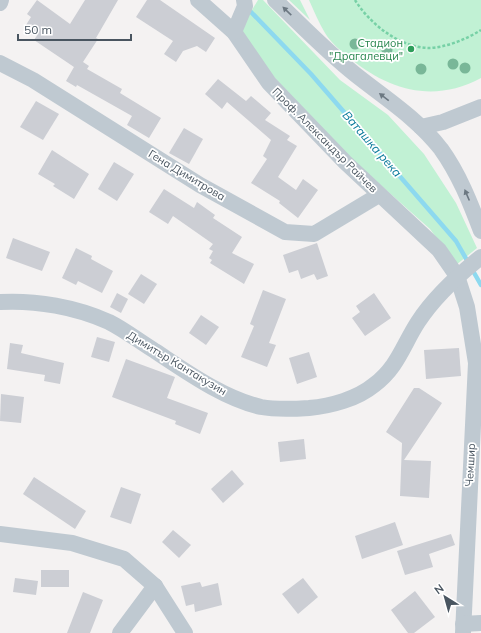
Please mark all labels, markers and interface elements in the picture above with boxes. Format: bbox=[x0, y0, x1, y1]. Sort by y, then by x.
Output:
one-way arrow bbox=[282, 7, 291, 16]
scale bar bbox=[18, 16, 131, 42]
text: 50 m bbox=[24, 22, 52, 37]
place label: Стадион "Драгалевци" bbox=[329, 36, 403, 63]
marker: Стадион "Драгалевци" bbox=[406, 44, 416, 54]
street label: Проф. Александър Райчев bbox=[269, 84, 381, 196]
one-way arrow bbox=[379, 92, 390, 101]
water label: Ваташка река bbox=[340, 108, 405, 180]
street label: Гена Димитрова bbox=[146, 147, 228, 203]
one-way arrow bbox=[463, 188, 469, 200]
street label: Димитър Кантакузин bbox=[125, 328, 229, 398]
street label: Чемшир bbox=[462, 443, 478, 487]
north arrow bbox=[425, 577, 465, 617]
text: N bbox=[431, 581, 447, 597]

